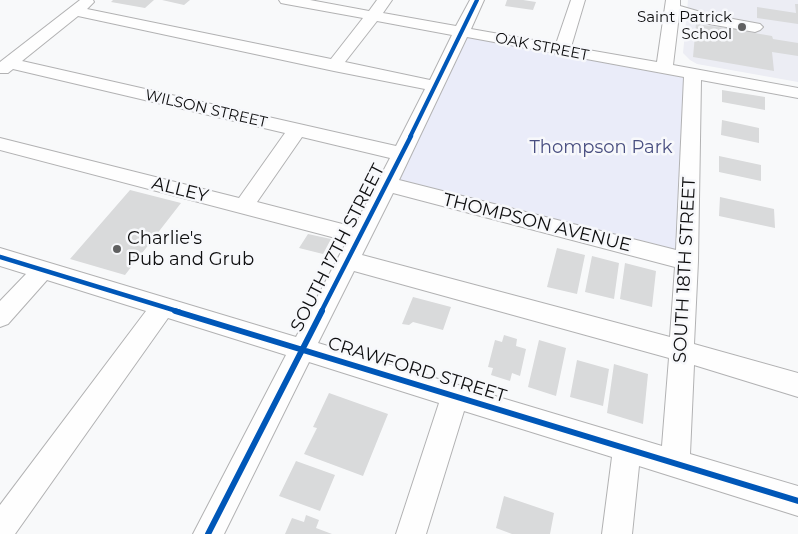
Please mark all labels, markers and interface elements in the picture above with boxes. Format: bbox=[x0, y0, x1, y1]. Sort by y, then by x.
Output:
place label: Saint Patrick School bbox=[637, 9, 732, 44]
marker: Saint Patrick School bbox=[736, 21, 748, 33]
street label: OAK STREET bbox=[494, 29, 590, 65]
street label: WILSON STREET bbox=[143, 86, 269, 132]
park label: Thompson Park bbox=[529, 137, 673, 159]
street label: SOUTH 17TH STREET bbox=[286, 161, 390, 335]
street label: ALLEY bbox=[150, 173, 210, 207]
street label: SOUTH 18TH STREET bbox=[669, 177, 701, 363]
street label: THOMPSON AVENUE bbox=[441, 189, 633, 257]
place label: Charlie's Pub and Grub bbox=[127, 228, 254, 270]
marker: Charlie's Pub and Grub bbox=[111, 243, 123, 255]
street label: CRAWFORD STREET bbox=[325, 333, 509, 407]

